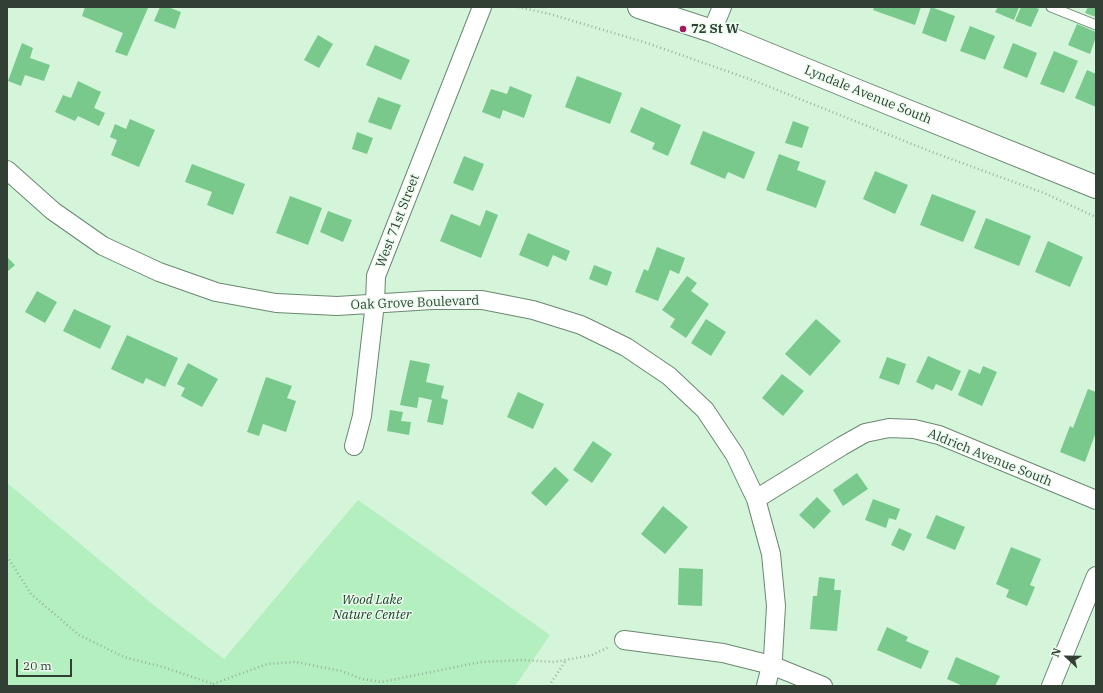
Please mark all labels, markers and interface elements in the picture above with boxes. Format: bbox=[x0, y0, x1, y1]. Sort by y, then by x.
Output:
place label: 72 St W bbox=[691, 21, 739, 37]
marker: 72 St W bbox=[678, 24, 688, 34]
street label: Lyndale Avenue South bbox=[802, 62, 934, 128]
street label: West 71st Street bbox=[373, 172, 423, 270]
street label: Oak Grove Boulevard bbox=[350, 293, 480, 313]
street label: Aldrich Avenue South bbox=[926, 426, 1054, 490]
park label: Wood Lake Nature Center bbox=[333, 592, 411, 623]
north arrow bbox=[1047, 637, 1087, 677]
text: N bbox=[1048, 646, 1064, 659]
scale bar bbox=[18, 651, 74, 677]
text: 20 m bbox=[23, 658, 52, 673]

